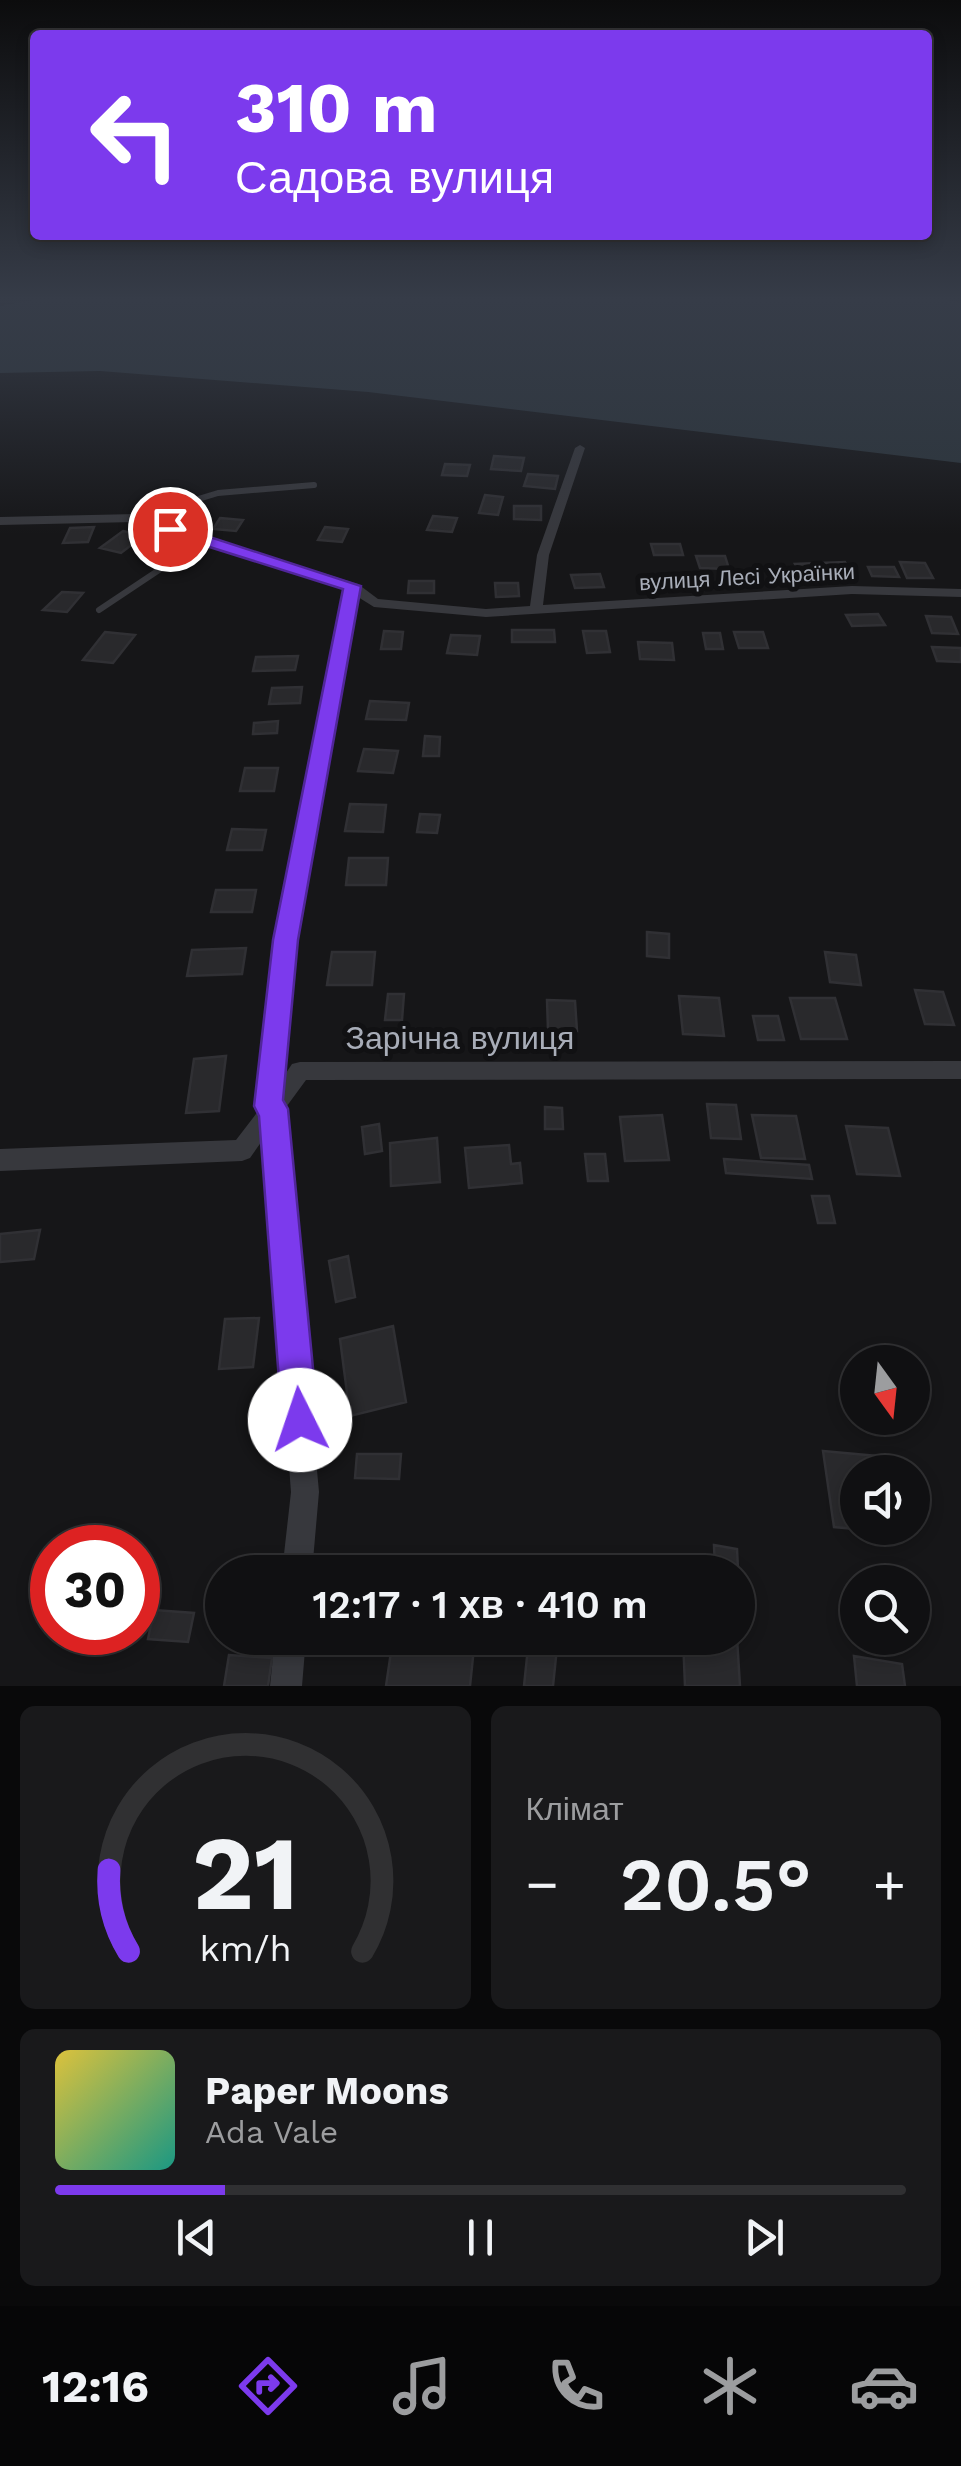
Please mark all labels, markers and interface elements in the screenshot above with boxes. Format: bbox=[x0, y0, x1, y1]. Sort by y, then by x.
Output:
text: 310 m bbox=[235, 67, 438, 149]
icon: left bbox=[70, 70, 200, 200]
text: Садова вулиця bbox=[235, 151, 554, 204]
pin bbox=[128, 487, 213, 572]
icon: arrive bbox=[143, 502, 198, 557]
street label: вулиця Лесі Українки bbox=[638, 559, 856, 595]
street label: Зарічна вулиця bbox=[346, 1019, 574, 1057]
north arrow bbox=[840, 1345, 930, 1435]
map controls bbox=[840, 1345, 930, 1655]
position arrow bbox=[248, 1368, 352, 1472]
button: sound bbox=[840, 1455, 930, 1545]
speed limit sign: 30 bbox=[30, 1525, 160, 1655]
button: search bbox=[840, 1565, 930, 1655]
text: 12:17 · 1 хв · 410 m bbox=[312, 1583, 648, 1627]
text: Клімат bbox=[526, 1790, 624, 1828]
text: 21 bbox=[192, 1812, 299, 1934]
text: 20.5° bbox=[620, 1840, 812, 1928]
text: − bbox=[526, 1852, 559, 1916]
text: + bbox=[873, 1852, 906, 1916]
text: km/h bbox=[199, 1928, 291, 1970]
text: Paper Moons bbox=[205, 2069, 449, 2113]
text: Ada Vale bbox=[205, 2113, 338, 2151]
icon: previous bbox=[169, 2210, 224, 2265]
icon: pause bbox=[453, 2210, 508, 2265]
icon: next bbox=[737, 2210, 792, 2265]
icon: directions bbox=[233, 2351, 303, 2421]
icon: music bbox=[387, 2351, 457, 2421]
icon: phone bbox=[541, 2351, 611, 2421]
icon: climate bbox=[695, 2351, 765, 2421]
icon: car bbox=[849, 2351, 919, 2421]
text: 12:16 bbox=[42, 2360, 149, 2413]

